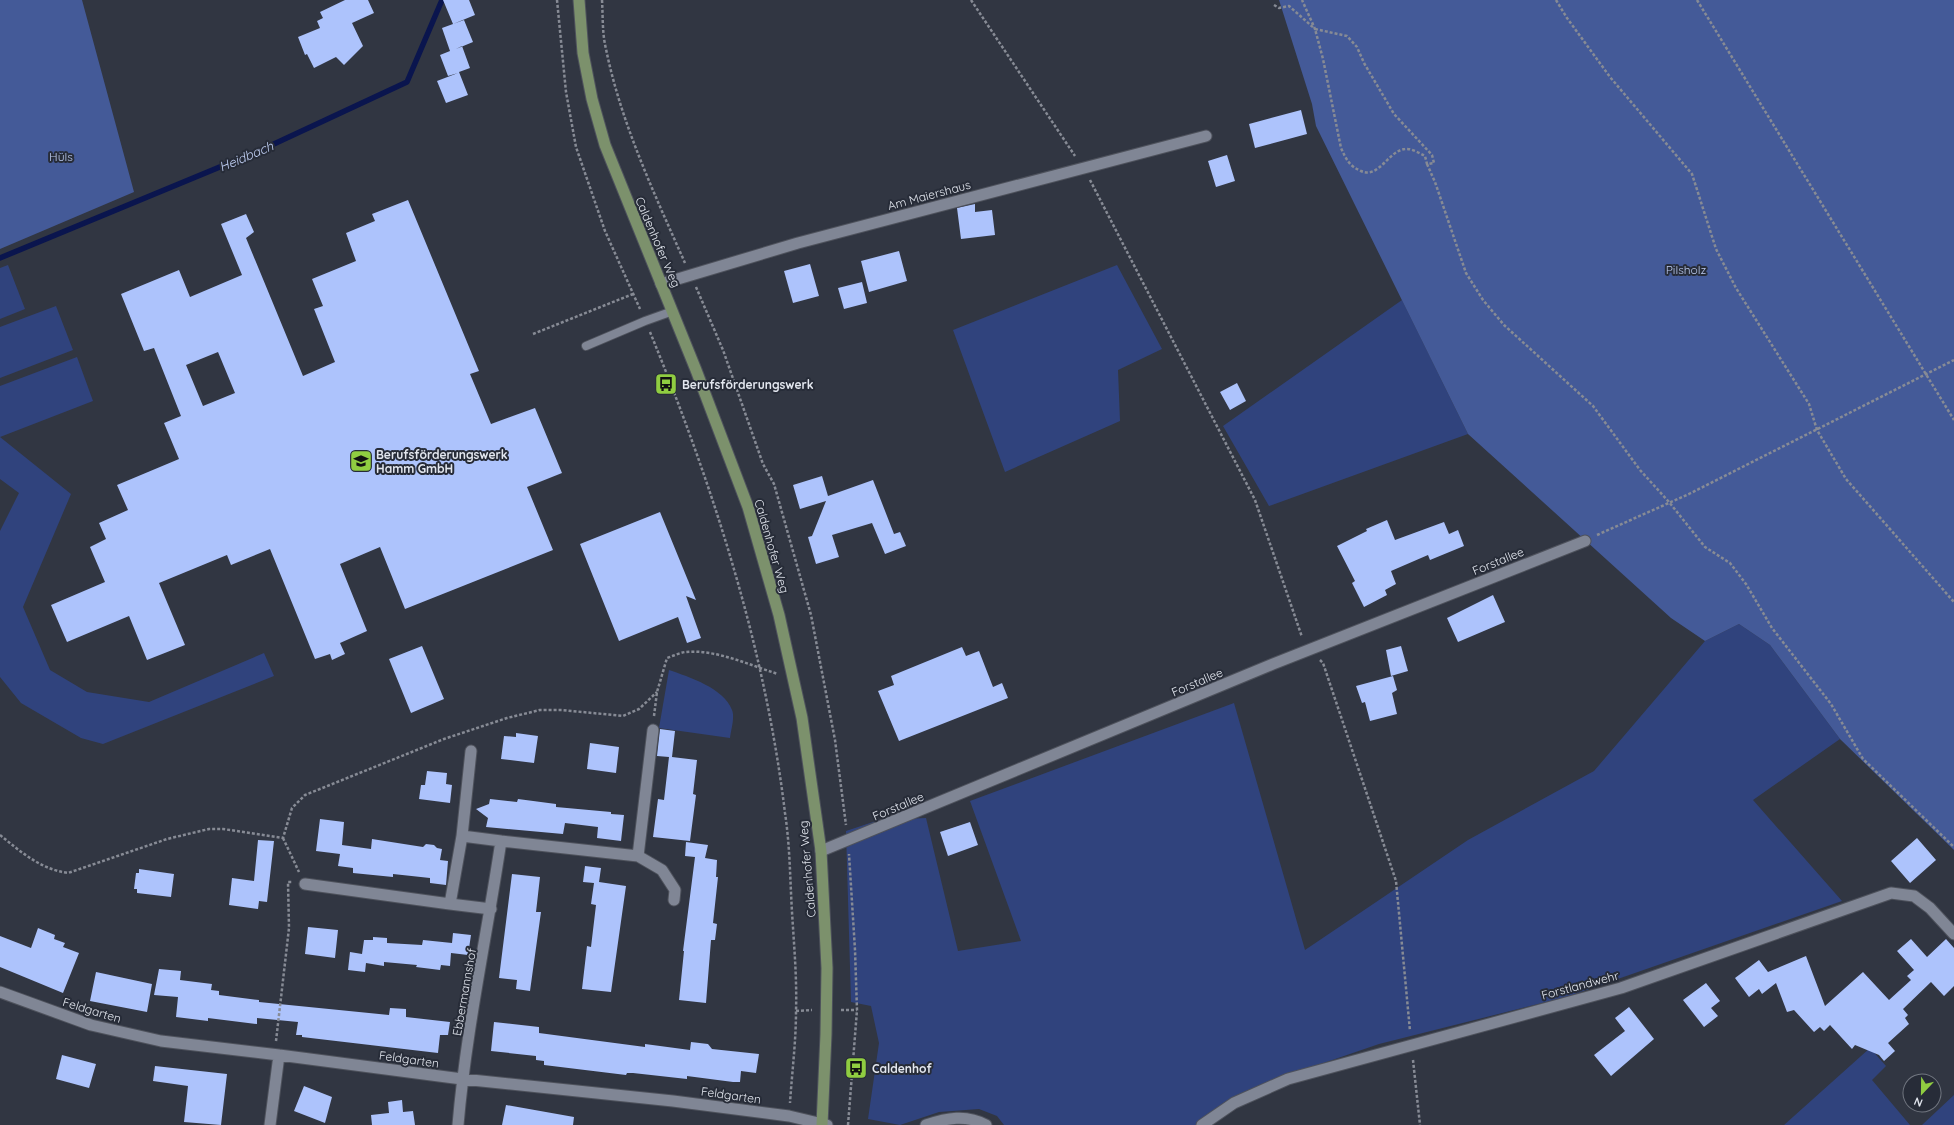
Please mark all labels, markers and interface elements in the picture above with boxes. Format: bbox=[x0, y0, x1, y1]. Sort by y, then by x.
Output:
water label: Heidbach bbox=[217, 137, 276, 175]
park label: Hüls bbox=[49, 149, 73, 164]
street label: Am Maiershaus bbox=[886, 177, 972, 213]
street label: Caldenhofer Weg bbox=[632, 194, 684, 290]
park label: Pilsholz bbox=[1666, 262, 1707, 277]
bus stop icon: Berufsförderungswerk bbox=[653, 371, 679, 397]
place label: Berufsförderungswerk bbox=[682, 377, 814, 392]
place label: Berufsförderungswerk Hamm GmbH bbox=[376, 447, 508, 476]
school or university icon: Berufsförderungswerk Hamm GmbH bbox=[348, 448, 374, 474]
street label: Caldenhofer Weg bbox=[751, 497, 793, 595]
street label: Forstallee bbox=[1470, 544, 1526, 578]
street label: Forstallee bbox=[1169, 664, 1225, 700]
street label: Forstallee bbox=[870, 788, 926, 824]
street label: Caldenhofer Weg bbox=[795, 820, 819, 918]
street label: Ebbermannshof bbox=[449, 946, 479, 1037]
street label: Forstlandwehr bbox=[1540, 967, 1621, 1003]
street label: Feldgarten bbox=[61, 994, 123, 1026]
street label: Feldgarten bbox=[378, 1047, 440, 1071]
bus stop icon: Caldenhof bbox=[843, 1055, 869, 1081]
place label: Caldenhof bbox=[872, 1061, 932, 1076]
north arrow bbox=[1902, 1073, 1942, 1113]
street label: Feldgarten bbox=[700, 1083, 762, 1107]
text: N bbox=[1912, 1094, 1925, 1110]

